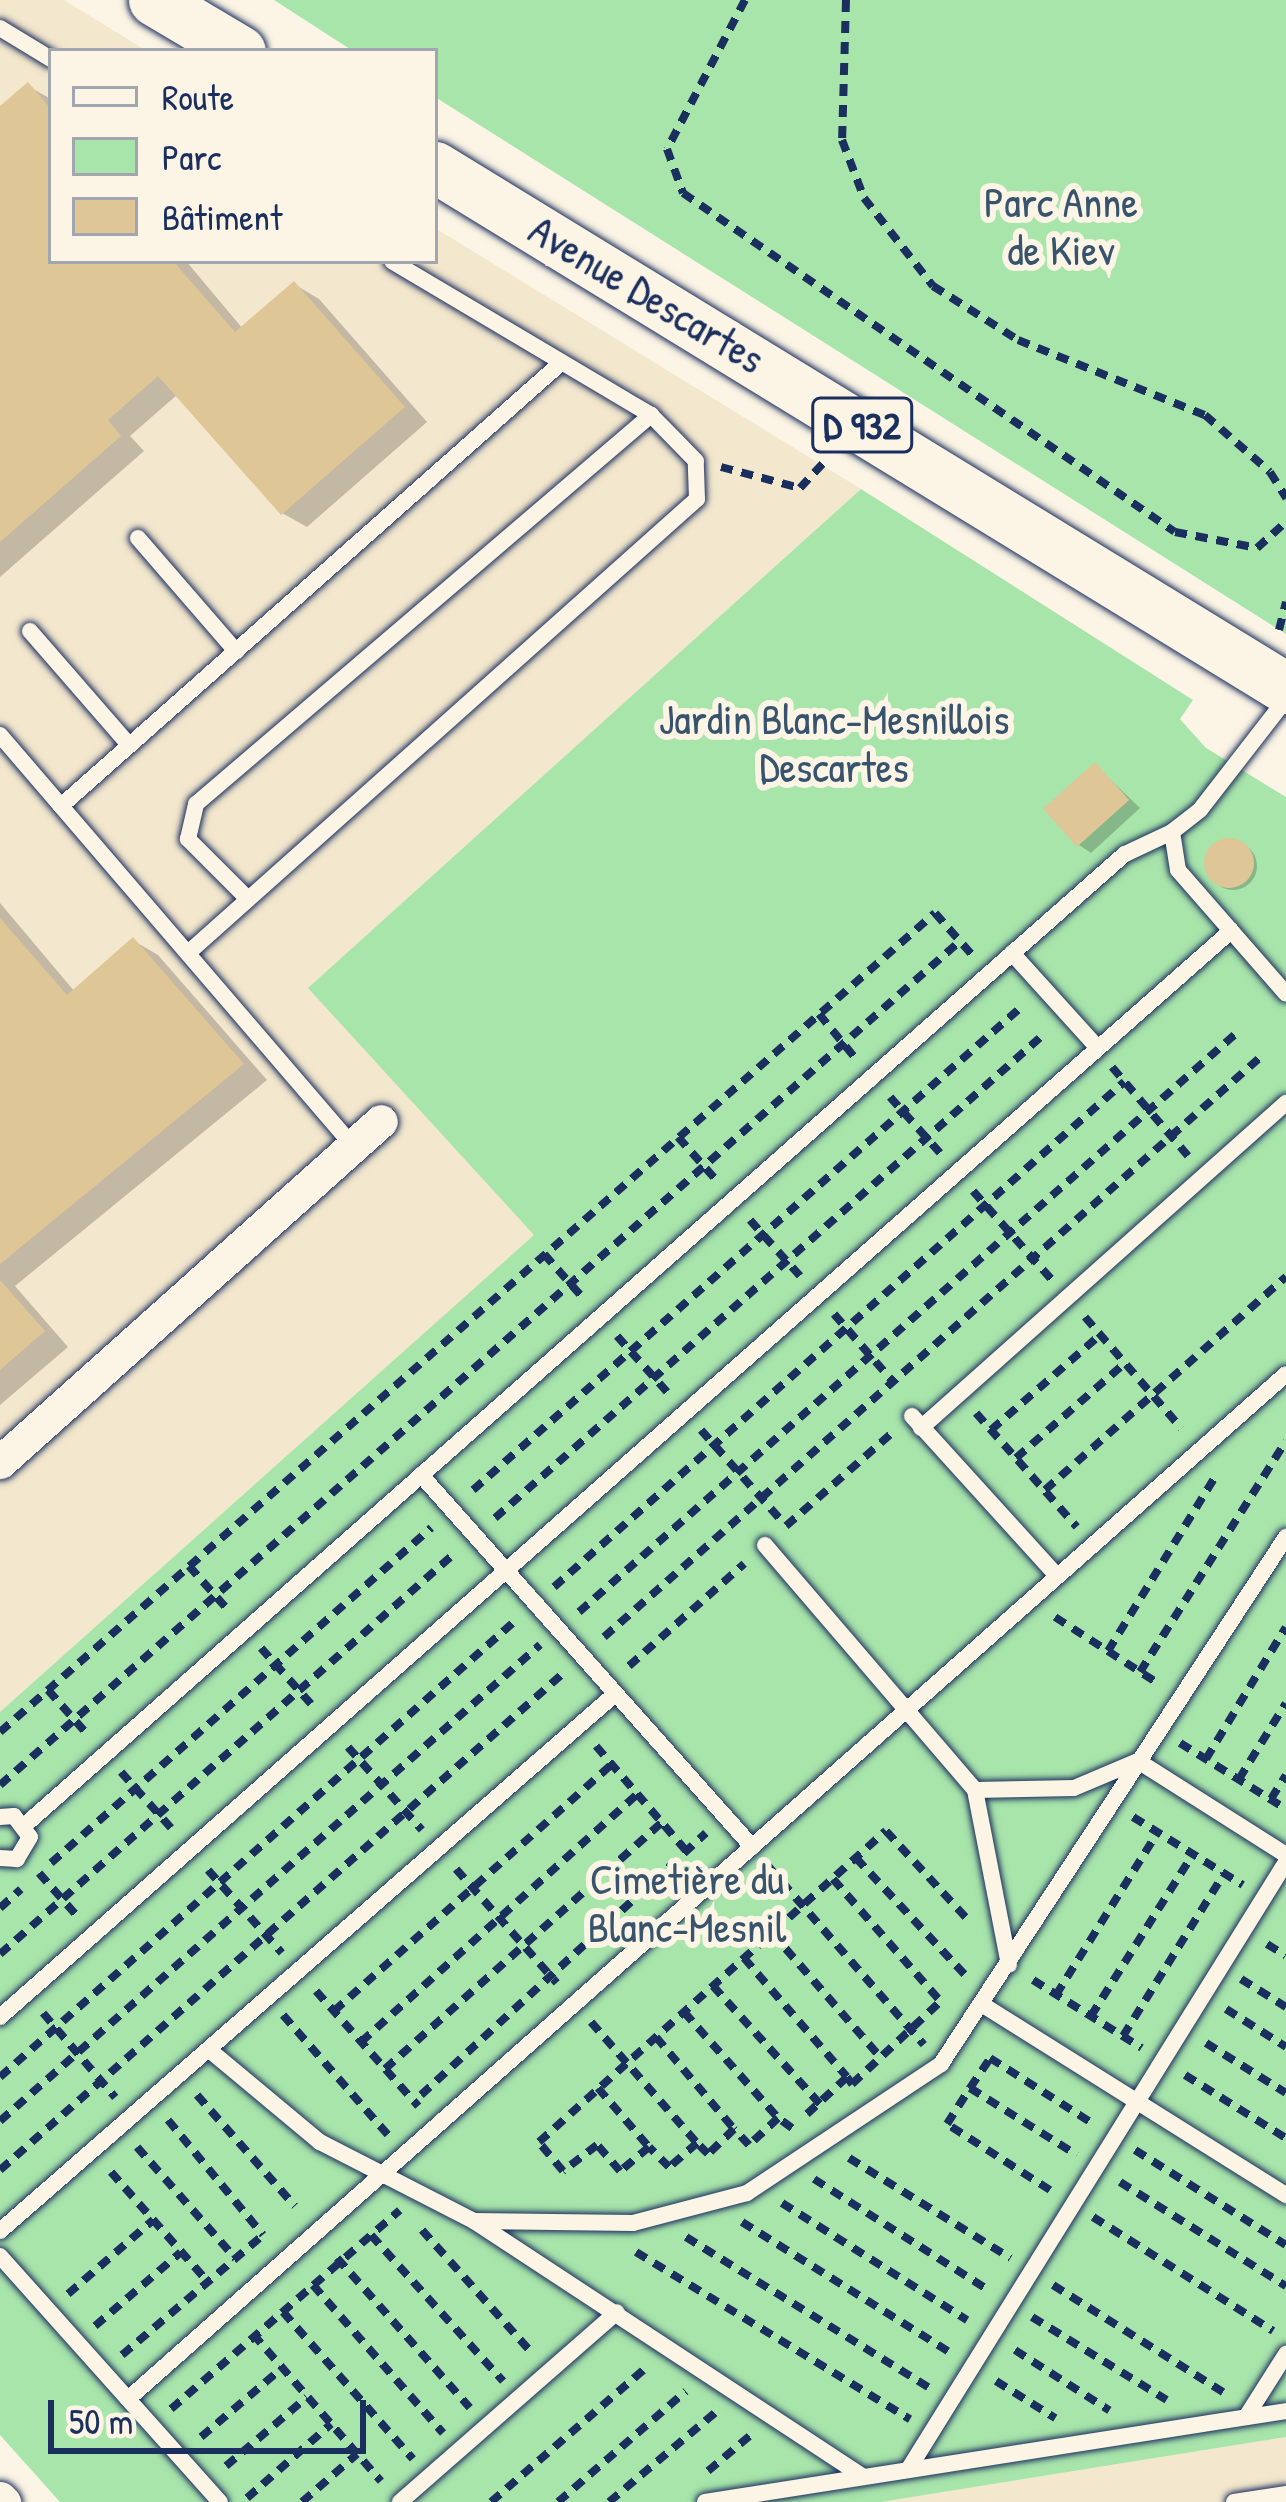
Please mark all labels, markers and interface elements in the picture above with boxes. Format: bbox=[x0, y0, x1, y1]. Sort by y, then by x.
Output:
legend bbox=[48, 48, 438, 264]
text: Route bbox=[162, 72, 234, 121]
text: Parc bbox=[162, 132, 221, 181]
park label: Parc Anne de Kiev bbox=[984, 177, 1138, 276]
text: Bâtiment bbox=[162, 192, 282, 241]
street label: Avenue Descartes bbox=[520, 204, 774, 384]
road number: D 932 bbox=[811, 392, 913, 458]
park label: Jardin Blanc-Mesnillois Descartes bbox=[659, 694, 1009, 792]
park label: Cimetière du Blanc-Mesnil bbox=[588, 1854, 786, 1952]
scale bar bbox=[54, 2376, 372, 2450]
text: 50 m bbox=[69, 2396, 133, 2445]

